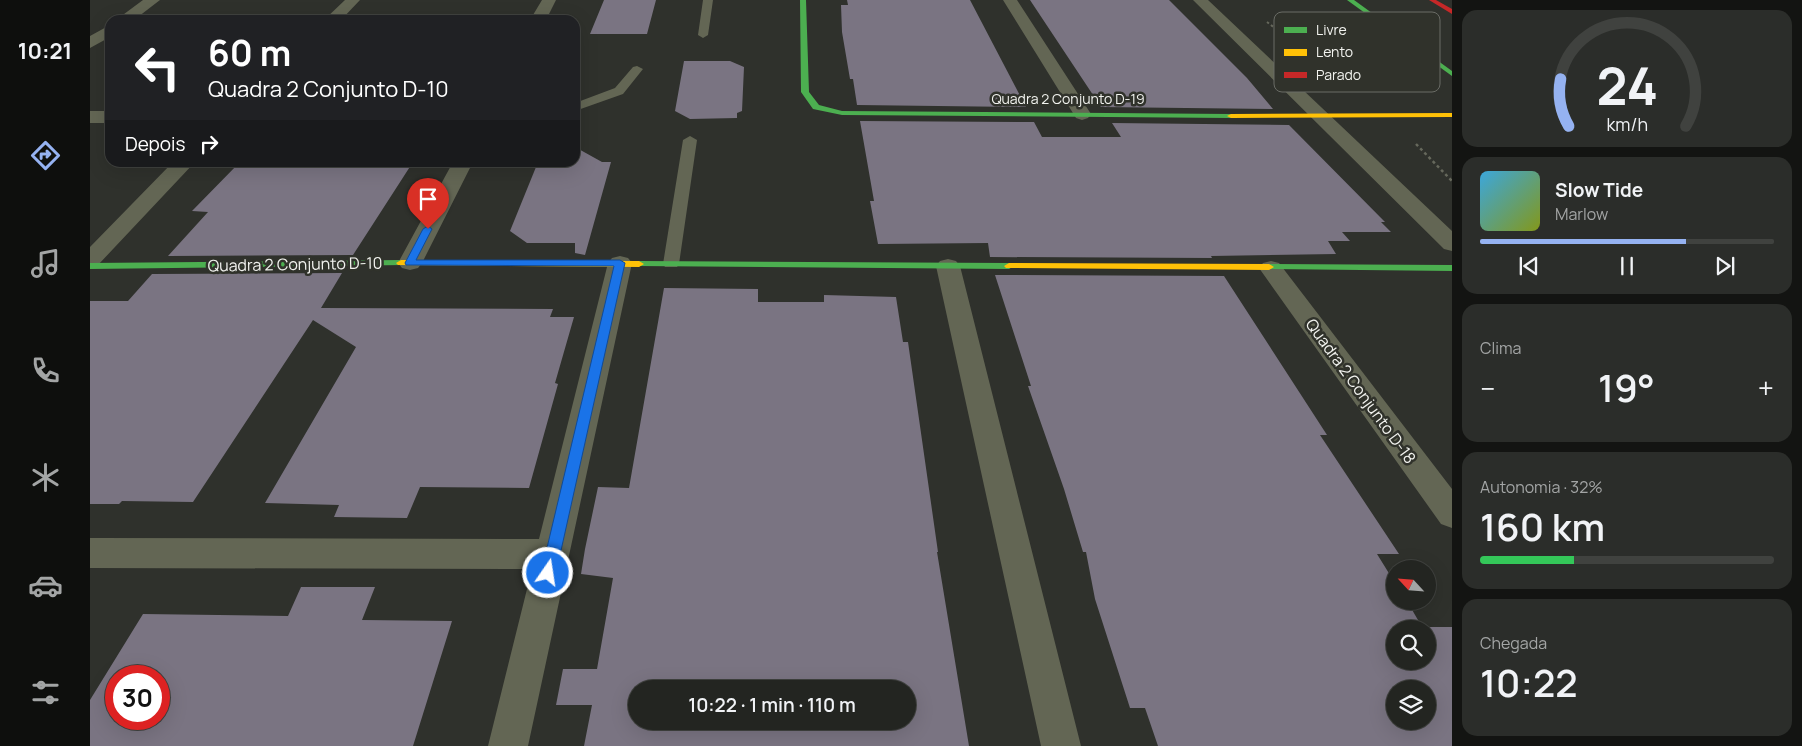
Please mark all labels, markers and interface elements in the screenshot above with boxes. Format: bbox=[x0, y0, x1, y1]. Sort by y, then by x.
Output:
legend bbox=[1274, 12, 1440, 92]
text: Livre bbox=[1316, 20, 1347, 39]
text: 60 m bbox=[208, 29, 291, 77]
icon: left bbox=[125, 35, 190, 100]
text: 10:21 bbox=[18, 36, 72, 66]
text: Lento bbox=[1316, 42, 1353, 61]
text: 24 bbox=[1596, 50, 1658, 121]
text: Parado bbox=[1316, 65, 1361, 84]
text: Quadra 2 Conjunto D-10 bbox=[208, 74, 449, 104]
street label: Quadra 2 Conjunto D-19 bbox=[991, 89, 1145, 108]
text: km/h bbox=[1606, 112, 1648, 136]
icon: right bbox=[195, 130, 223, 158]
text: Depois bbox=[125, 131, 185, 157]
icon: directions bbox=[28, 138, 63, 173]
text: Slow Tide bbox=[1555, 177, 1643, 203]
pin bbox=[407, 178, 449, 229]
icon: arrive bbox=[414, 185, 442, 213]
text: Marlow bbox=[1555, 203, 1608, 225]
icon: music bbox=[28, 246, 63, 281]
street label: Quadra 2 Conjunto D-10 bbox=[207, 251, 383, 277]
icon: previous bbox=[1515, 252, 1543, 280]
icon: pause bbox=[1613, 252, 1641, 280]
icon: next bbox=[1711, 252, 1739, 280]
street label: Quadra 2 Conjunto D-18 bbox=[1301, 314, 1421, 468]
text: Clima bbox=[1480, 337, 1521, 359]
icon: phone bbox=[28, 353, 63, 388]
text: 19° bbox=[1598, 361, 1655, 413]
text: − bbox=[1480, 369, 1495, 407]
text: + bbox=[1758, 369, 1774, 407]
icon: climate bbox=[28, 460, 63, 495]
text: Autonomia · 32% bbox=[1480, 476, 1603, 498]
text: 160 km bbox=[1480, 500, 1605, 552]
position arrow bbox=[521, 546, 573, 598]
north arrow bbox=[1386, 560, 1436, 610]
map controls bbox=[1386, 560, 1436, 730]
icon: car bbox=[28, 568, 63, 603]
button: search bbox=[1386, 620, 1436, 670]
text: Chegada bbox=[1480, 632, 1547, 654]
text: 10:22 bbox=[1480, 656, 1578, 708]
speed limit sign: 30 bbox=[105, 665, 170, 730]
icon: filters bbox=[28, 675, 63, 710]
button: layers bbox=[1386, 680, 1436, 730]
text: 10:22 · 1 min · 110 m bbox=[688, 692, 856, 718]

